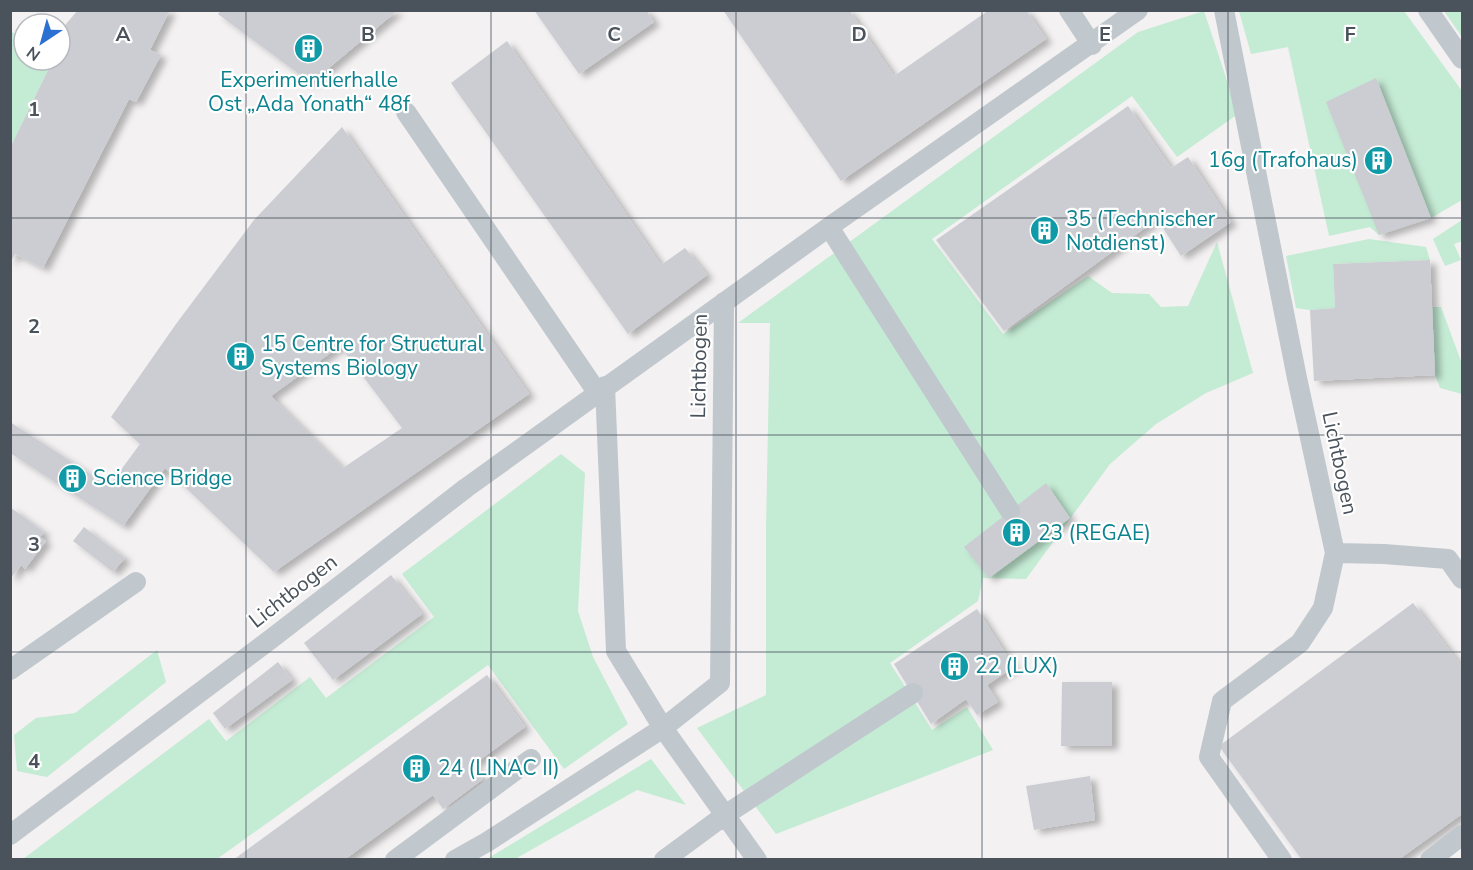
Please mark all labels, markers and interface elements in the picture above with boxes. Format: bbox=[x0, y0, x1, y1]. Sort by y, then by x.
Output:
north arrow bbox=[12, 12, 72, 72]
text: A bbox=[116, 21, 131, 48]
text: B bbox=[361, 21, 375, 48]
text: C bbox=[607, 21, 621, 48]
text: D bbox=[851, 21, 867, 48]
text: E bbox=[1099, 21, 1111, 48]
text: F bbox=[1344, 21, 1356, 48]
building icon: Experimentierhalle Ost „Ada Yonath“ 48f bbox=[293, 33, 325, 65]
text: N bbox=[22, 41, 45, 66]
place label: Experimentierhalle Ost „Ada Yonath“ 48f bbox=[208, 66, 411, 118]
text: 1 bbox=[28, 96, 40, 123]
building icon: 16g (Trafohaus) bbox=[1363, 144, 1395, 176]
place label: 16g (Trafohaus) bbox=[1208, 146, 1358, 174]
place label: 35 (Technischer Notdienst) bbox=[1066, 205, 1216, 257]
building icon: 35 (Technischer Notdienst) bbox=[1029, 215, 1061, 247]
text: 2 bbox=[28, 313, 40, 340]
street label: Lichtbogen bbox=[684, 313, 714, 419]
place label: 15 Centre for Structural Systems Biology bbox=[261, 330, 485, 382]
building icon: 15 Centre for Structural Systems Biology bbox=[224, 340, 256, 372]
street label: Lichtbogen bbox=[1315, 409, 1365, 517]
building icon: Science Bridge bbox=[56, 462, 88, 494]
place label: Science Bridge bbox=[93, 464, 232, 492]
building icon: 23 (REGAE) bbox=[1001, 517, 1033, 549]
place label: 23 (REGAE) bbox=[1038, 519, 1151, 547]
text: 3 bbox=[28, 531, 40, 558]
street label: Lichtbogen bbox=[243, 548, 343, 634]
building icon: 22 (LUX) bbox=[938, 650, 970, 682]
place label: 22 (LUX) bbox=[975, 652, 1059, 680]
text: 4 bbox=[28, 748, 40, 775]
building icon: 24 (LINAC II) bbox=[401, 752, 433, 784]
place label: 24 (LINAC II) bbox=[438, 754, 560, 782]

